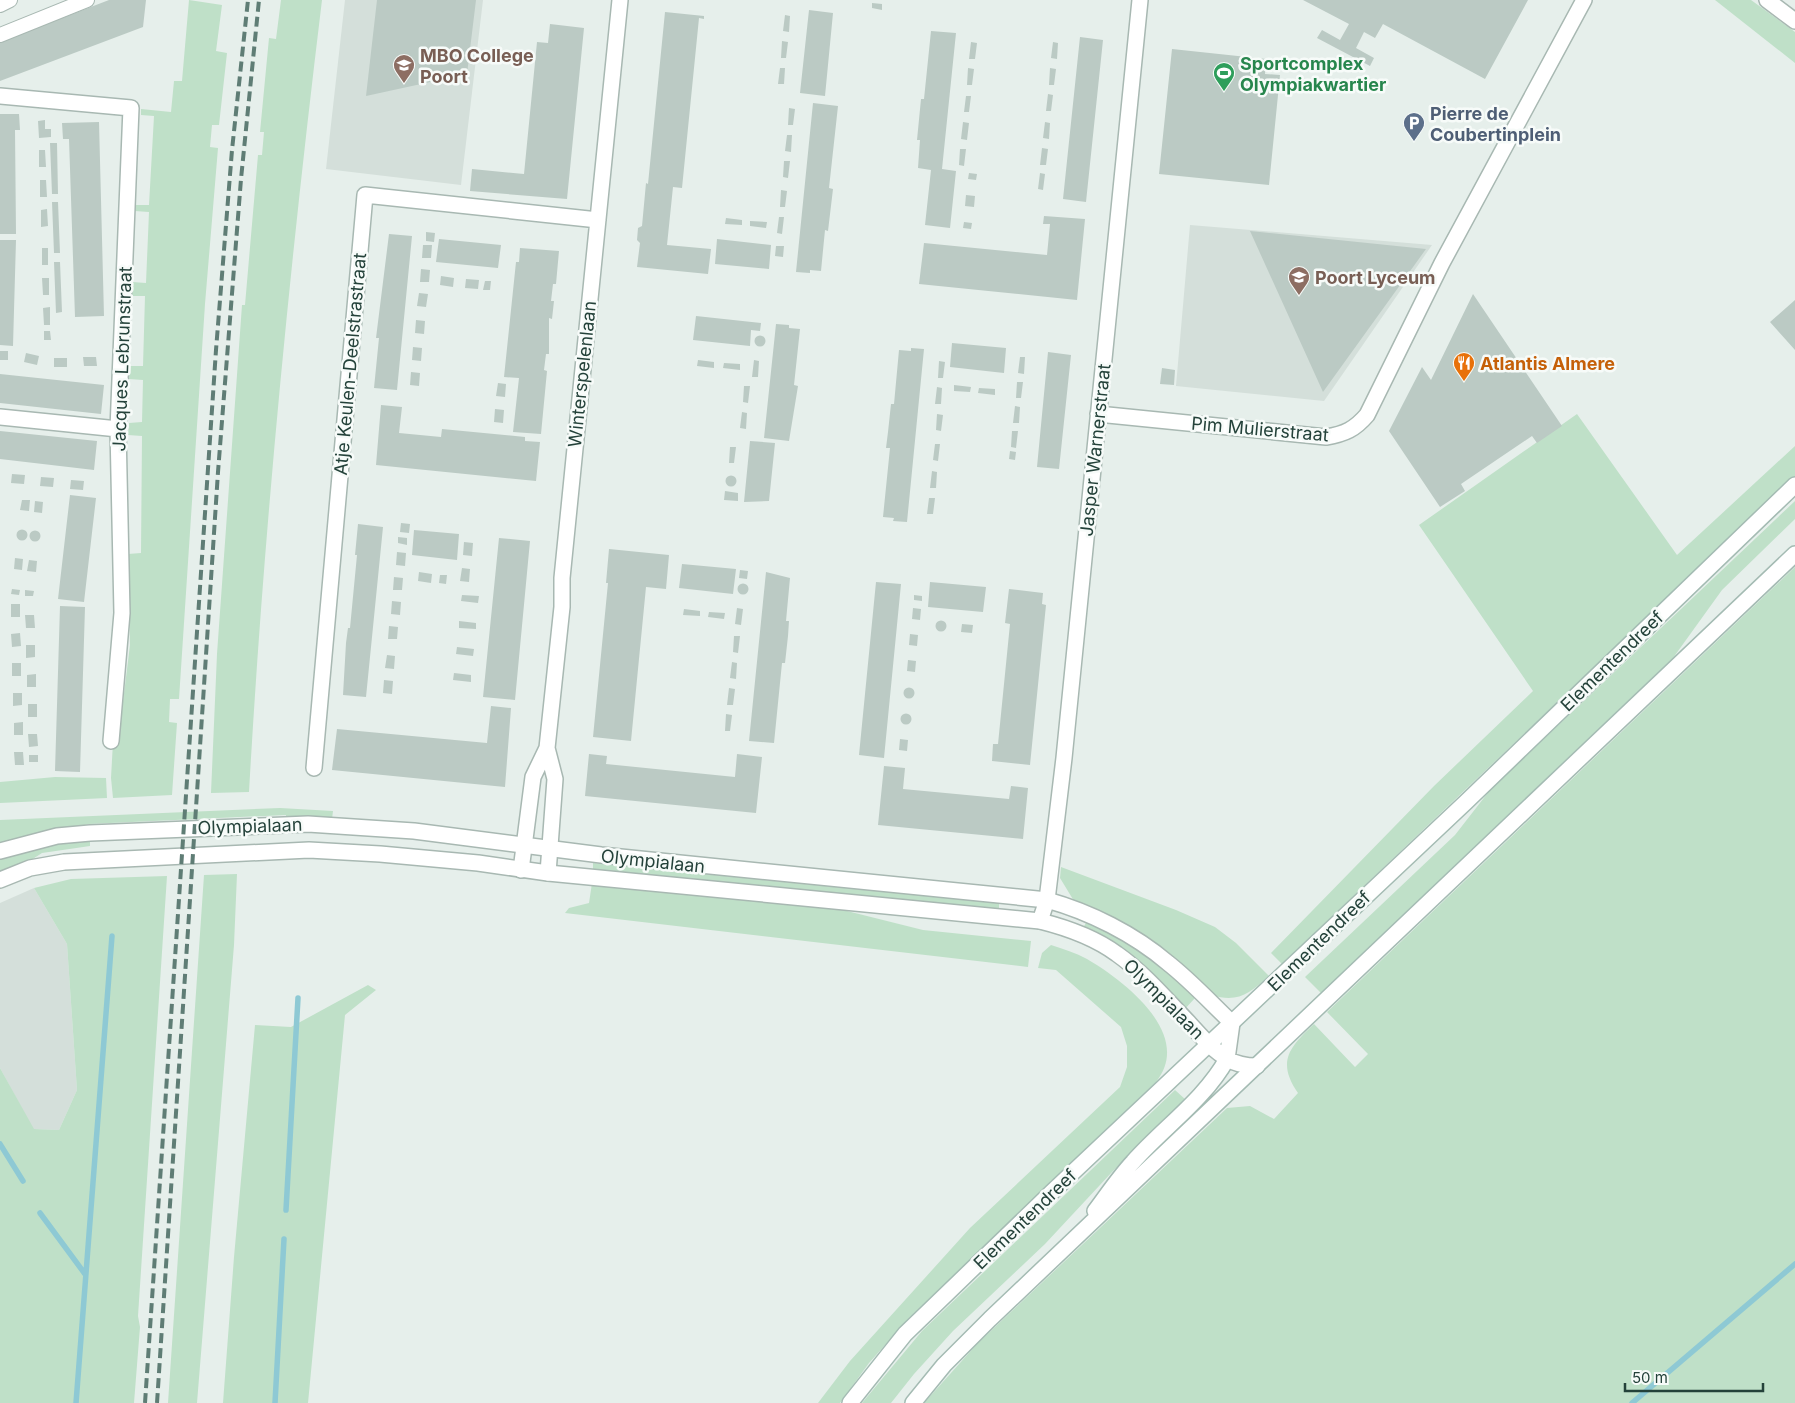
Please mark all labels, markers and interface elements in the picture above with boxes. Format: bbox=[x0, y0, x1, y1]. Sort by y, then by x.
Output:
place label: MBO College Poort bbox=[420, 45, 534, 87]
school or university icon: MBO College Poort bbox=[392, 53, 416, 84]
place label: Sportcomplex Olympiakwartier bbox=[1240, 53, 1386, 95]
sports icon: Sportcomplex Olympiakwartier bbox=[1212, 61, 1236, 92]
place label: Pierre de Coubertinplein bbox=[1430, 103, 1561, 145]
parking icon: Pierre de Coubertinplein bbox=[1402, 111, 1426, 142]
street label: Atje Keulen-Deelstrastraat bbox=[330, 252, 370, 476]
school or university icon: Poort Lyceum bbox=[1287, 265, 1311, 296]
street label: Jacques Lebrunstraat bbox=[108, 266, 136, 452]
place label: Poort Lyceum bbox=[1315, 267, 1436, 288]
street label: Winterspelenlaan bbox=[564, 300, 600, 448]
restaurant icon: Atlantis Almere bbox=[1452, 351, 1476, 382]
place label: Atlantis Almere bbox=[1480, 353, 1615, 374]
street label: Jasper Warnerstraat bbox=[1075, 363, 1115, 537]
street label: Pim Mulierstraat bbox=[1190, 413, 1330, 445]
street label: Elementendreef bbox=[1556, 606, 1668, 715]
street label: Olympialaan bbox=[197, 814, 303, 838]
street label: Olympialaan bbox=[600, 845, 706, 877]
street label: Elementendreef bbox=[1263, 886, 1375, 995]
street label: Olympialaan bbox=[1120, 955, 1208, 1043]
street label: Elementendreef bbox=[969, 1164, 1081, 1273]
scale bar bbox=[1625, 1360, 1762, 1392]
text: 50 m bbox=[1632, 1368, 1668, 1387]

